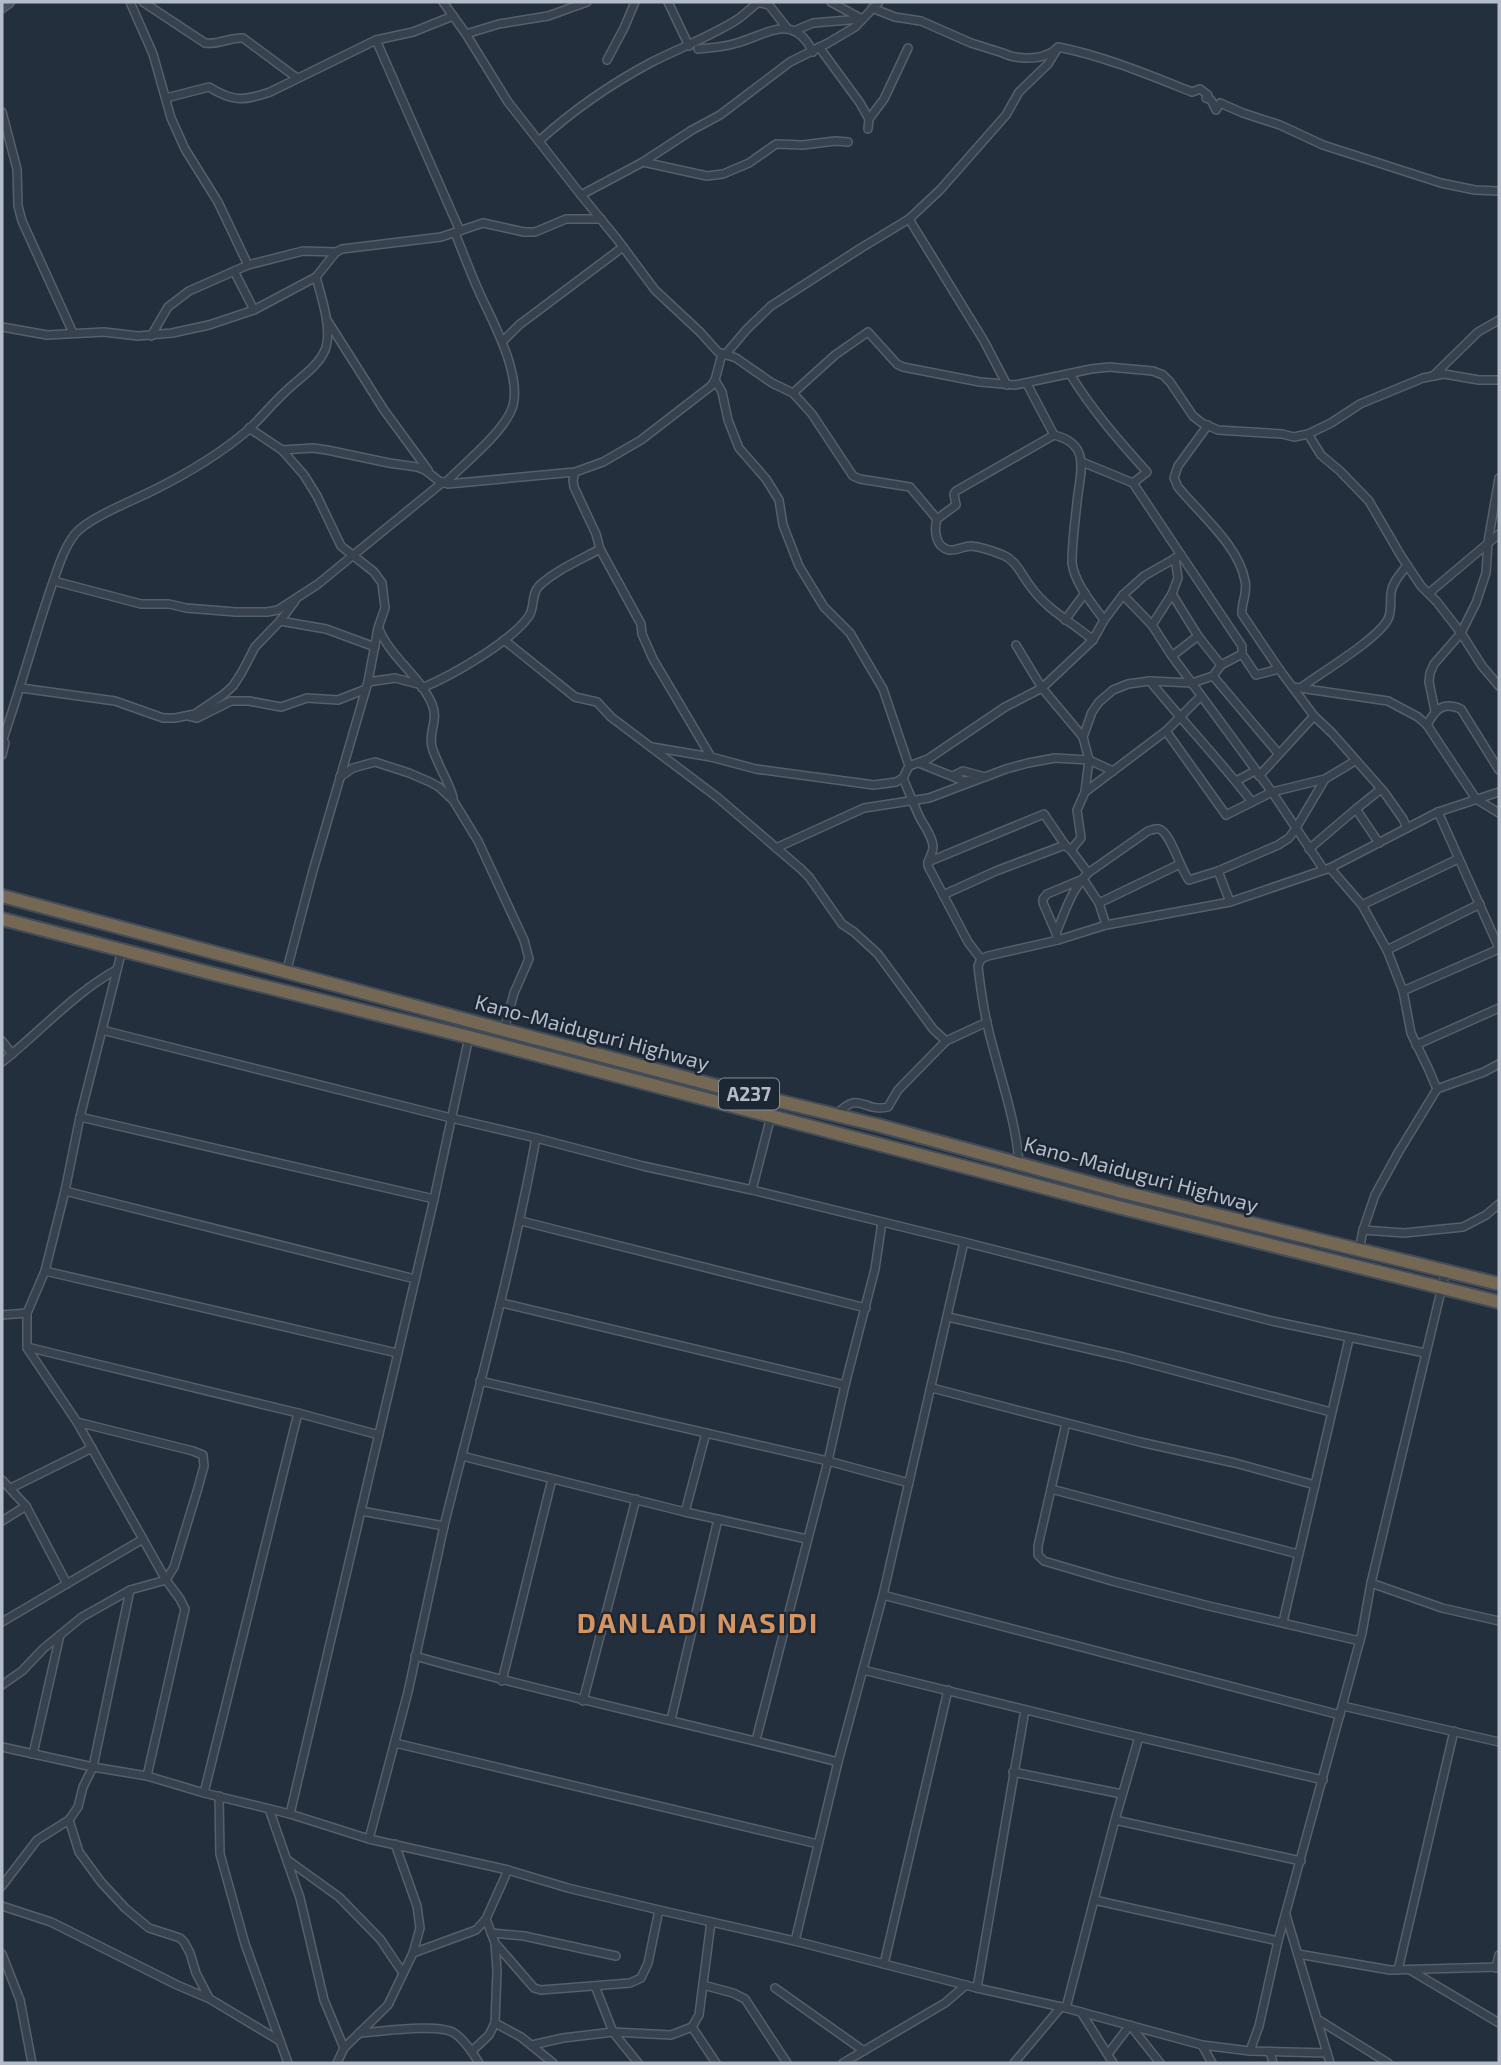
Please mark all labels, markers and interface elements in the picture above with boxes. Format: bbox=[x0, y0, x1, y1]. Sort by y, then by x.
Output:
street label: Kano-Maiduguri Highway bbox=[472, 988, 712, 1075]
road number: A237 bbox=[719, 1078, 779, 1110]
street label: Kano-Maiduguri Highway bbox=[1021, 1130, 1261, 1217]
district label: DANLADI NASIDI bbox=[577, 1605, 819, 1639]

